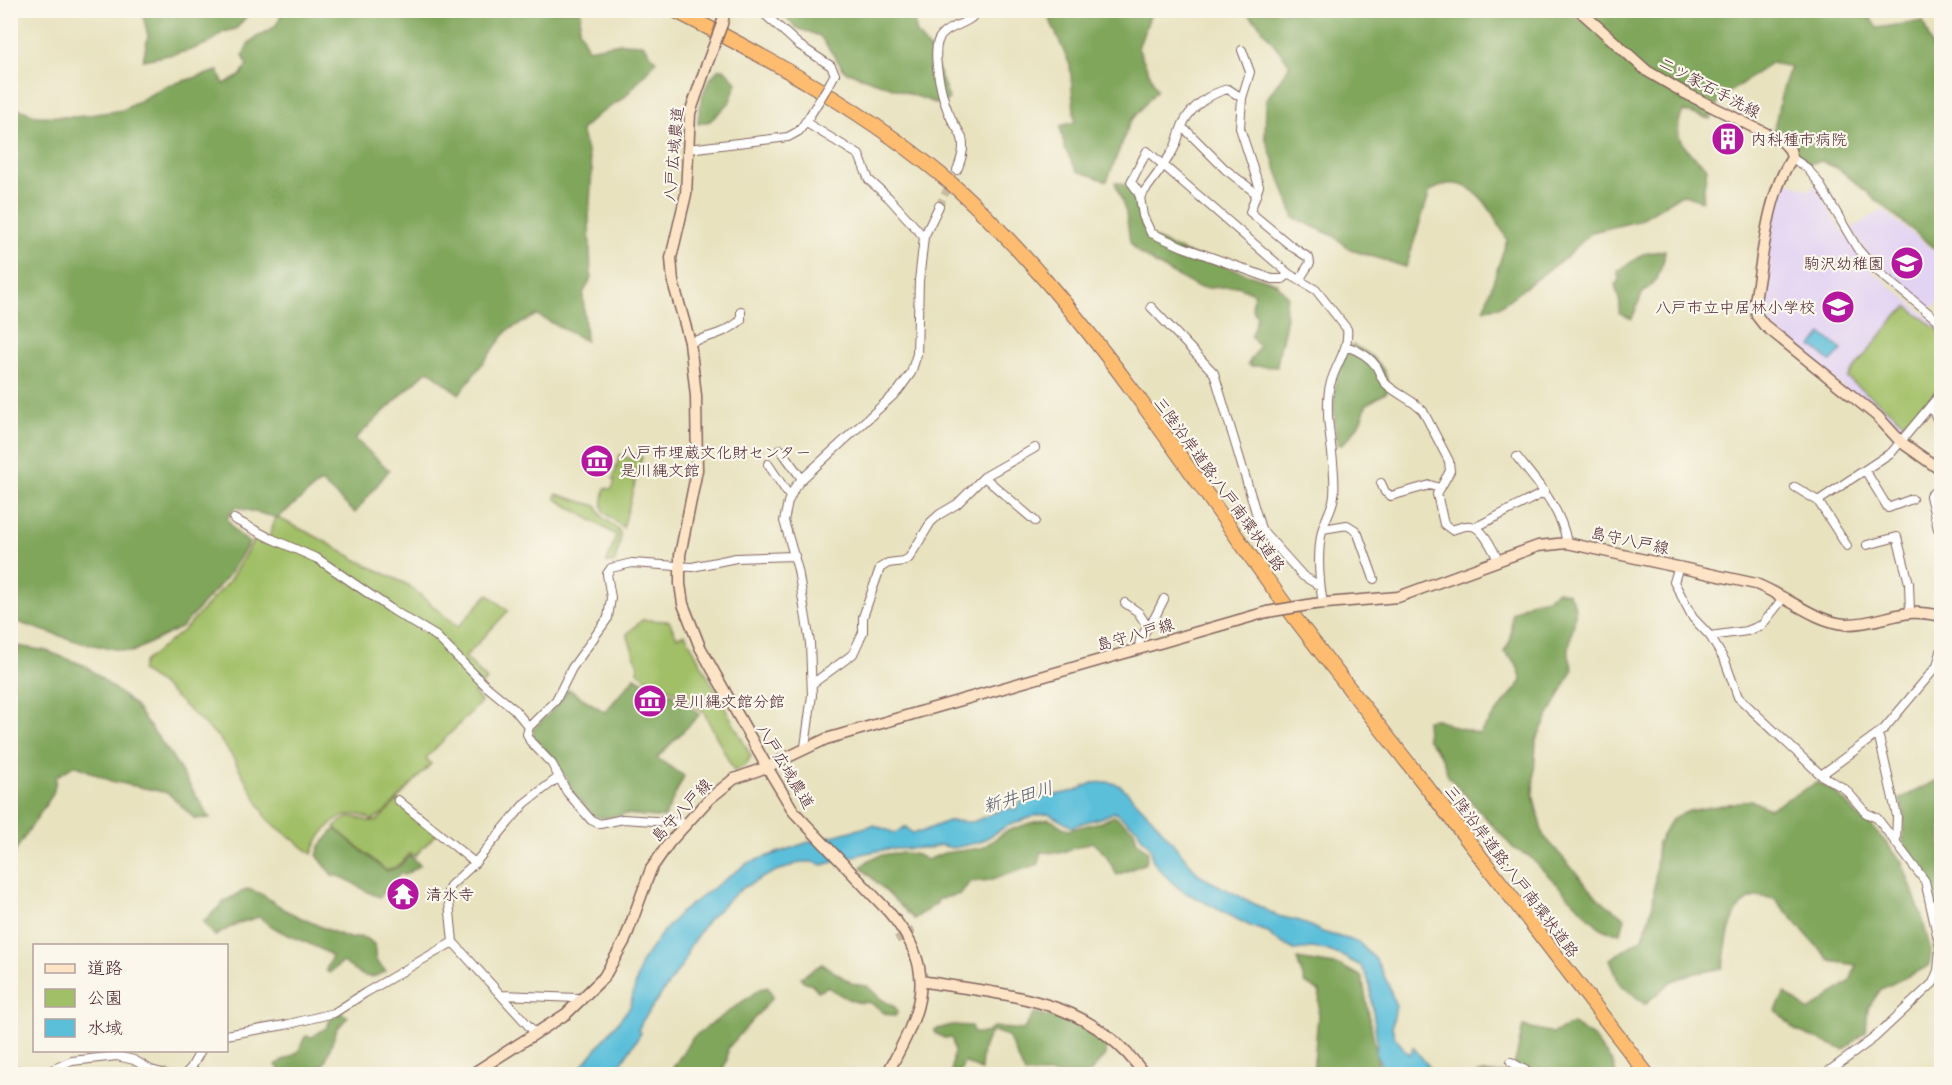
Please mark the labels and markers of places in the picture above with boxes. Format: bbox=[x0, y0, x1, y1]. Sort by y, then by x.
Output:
building icon: 内科種市病院 bbox=[1710, 121, 1746, 157]
place label: 内科種市病院 bbox=[1751, 131, 1847, 149]
school or university icon: 駒沢幼稚園 bbox=[1889, 245, 1925, 281]
place label: 駒沢幼稚園 bbox=[1804, 255, 1884, 273]
school or university icon: 八戸市立中居林小学校 bbox=[1820, 289, 1856, 325]
place label: 八戸市立中居林小学校 bbox=[1655, 299, 1815, 317]
museum icon: 八戸市埋蔵文化財センター 是川縄文館 bbox=[579, 443, 615, 479]
place label: 八戸市埋蔵文化財センター 是川縄文館 bbox=[620, 444, 811, 480]
museum icon: 是川縄文館分館 bbox=[632, 683, 668, 719]
place label: 是川縄文館分館 bbox=[673, 693, 785, 711]
temple icon: 清水寺 bbox=[385, 876, 421, 912]
place label: 清水寺 bbox=[426, 886, 474, 904]

